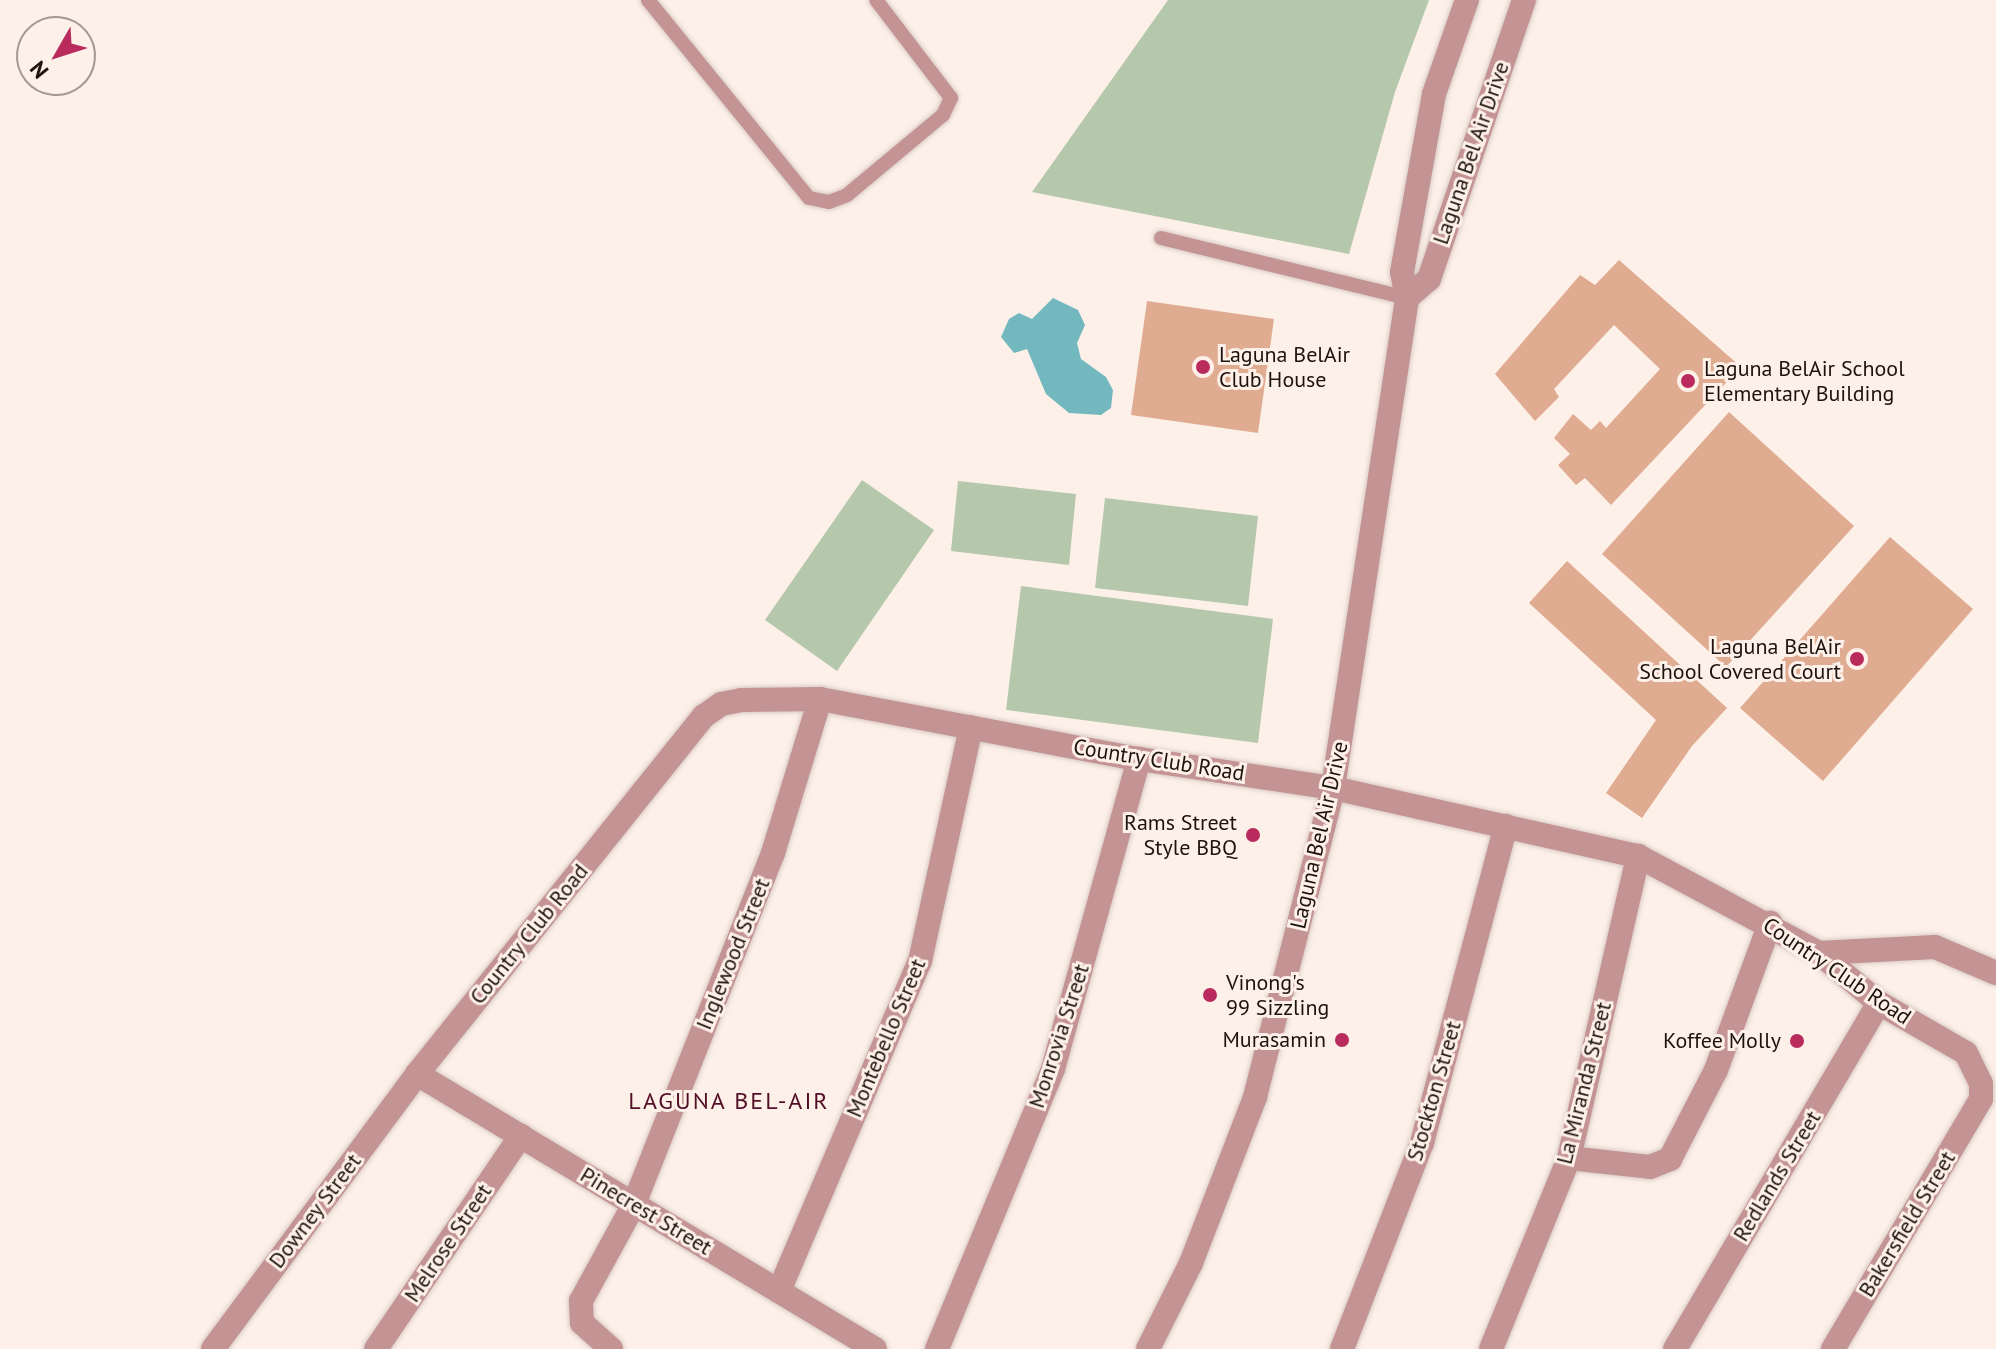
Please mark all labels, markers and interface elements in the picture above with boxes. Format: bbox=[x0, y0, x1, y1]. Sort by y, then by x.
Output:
north arrow bbox=[16, 16, 96, 96]
text: N bbox=[23, 55, 54, 84]
street label: Laguna Bel Air Drive bbox=[1427, 58, 1515, 248]
place label: Laguna BelAir Club House bbox=[1219, 341, 1350, 392]
place label: Laguna BelAir School Elementary Building bbox=[1704, 355, 1905, 406]
marker: Laguna BelAir Club House bbox=[1194, 358, 1212, 376]
marker: Laguna BelAir School Elementary Building bbox=[1679, 372, 1697, 390]
place label: Laguna BelAir School Covered Court bbox=[1639, 633, 1841, 684]
marker: Laguna BelAir School Covered Court bbox=[1848, 650, 1866, 668]
street label: Country Club Road bbox=[1071, 733, 1247, 787]
street label: Laguna Bel Air Drive bbox=[1285, 738, 1353, 932]
place label: Rams Street Style BBQ bbox=[1124, 809, 1237, 860]
marker: Rams Street Style BBQ bbox=[1244, 826, 1262, 844]
street label: Country Club Road bbox=[464, 858, 594, 1010]
street label: Inglewood Street bbox=[691, 874, 775, 1034]
street label: Country Club Road bbox=[1758, 911, 1916, 1031]
street label: Montebello Street bbox=[841, 955, 931, 1121]
street label: Monrovia Street bbox=[1023, 961, 1095, 1111]
place label: Vinong's 99 Sizzling bbox=[1226, 969, 1329, 1020]
marker: Vinong's 99 Sizzling bbox=[1201, 986, 1219, 1004]
street label: La Miranda Street bbox=[1551, 999, 1617, 1167]
street label: Stockton Street bbox=[1401, 1018, 1467, 1164]
place label: Murasamin bbox=[1222, 1027, 1326, 1053]
place label: Koffee Molly bbox=[1663, 1028, 1781, 1054]
marker: Murasamin bbox=[1333, 1031, 1351, 1049]
marker: Koffee Molly bbox=[1788, 1032, 1806, 1050]
district label: LAGUNA BEL-AIR bbox=[628, 1087, 830, 1115]
street label: Redlands Street bbox=[1728, 1106, 1826, 1246]
street label: Bakersfield Street bbox=[1853, 1146, 1961, 1302]
street label: Downey Street bbox=[263, 1148, 367, 1274]
street label: Pinecrest Street bbox=[576, 1161, 716, 1261]
street label: Melrose Street bbox=[399, 1179, 497, 1307]

